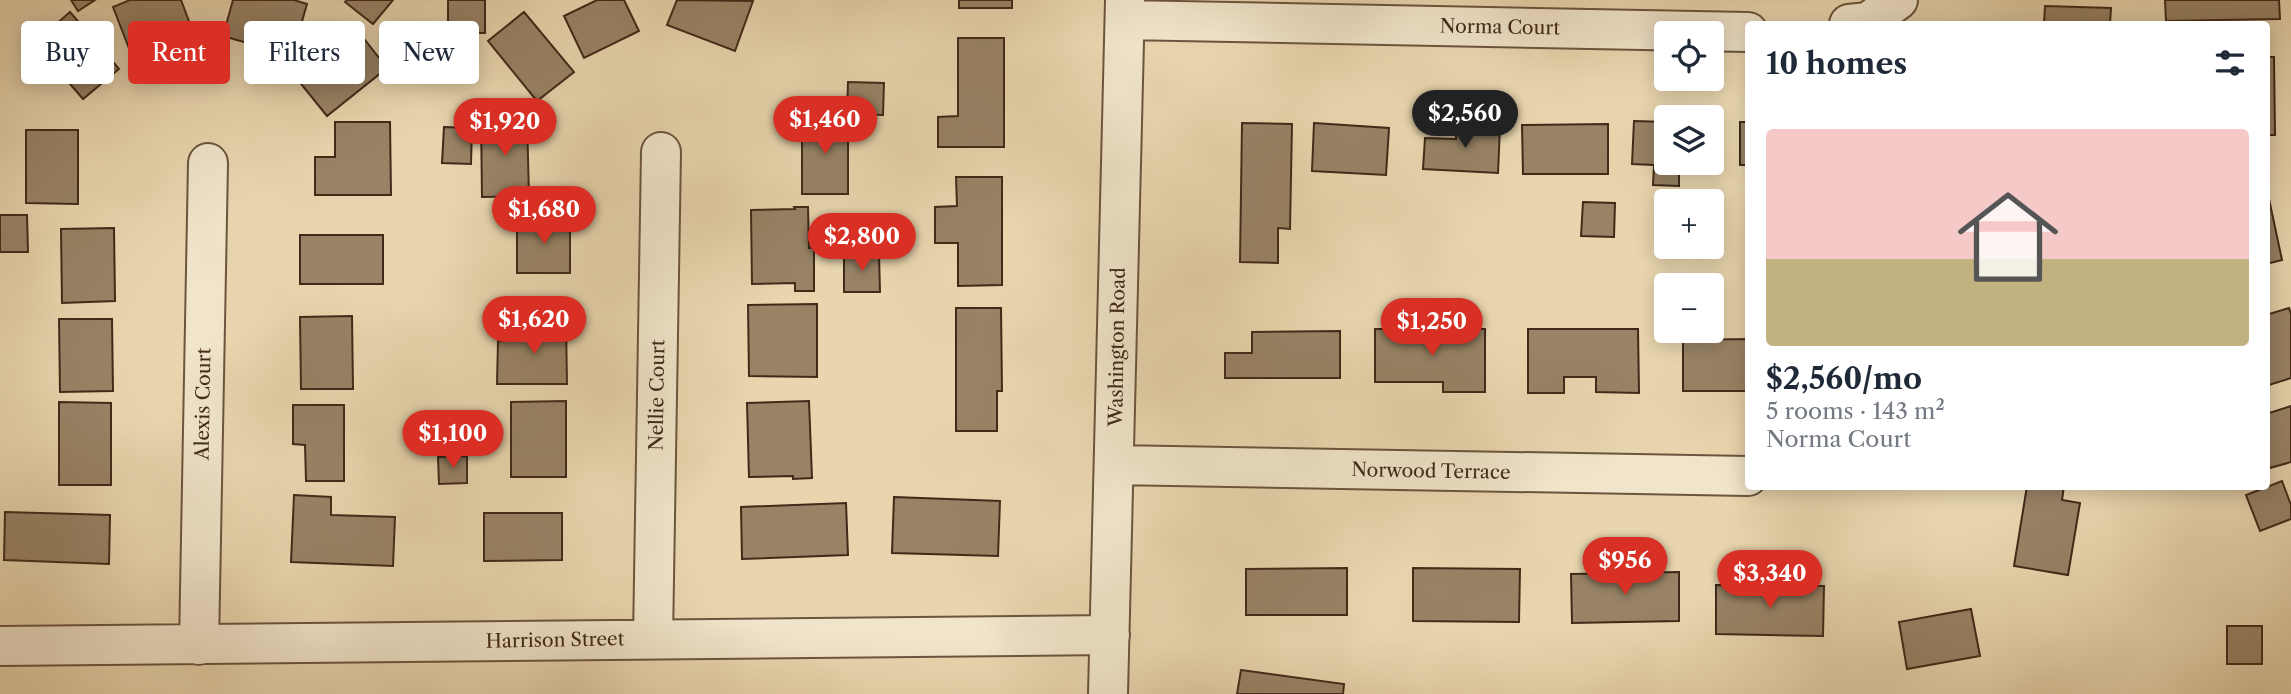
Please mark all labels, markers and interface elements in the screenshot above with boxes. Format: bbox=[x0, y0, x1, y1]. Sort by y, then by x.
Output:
street label: Norma Court bbox=[1440, 14, 1561, 40]
chip: Buy bbox=[21, 21, 114, 84]
chip: Rent bbox=[128, 21, 230, 84]
chip: Filters bbox=[244, 21, 365, 84]
chip: New bbox=[379, 21, 479, 84]
map controls bbox=[1654, 21, 1724, 343]
button: locate bbox=[1654, 21, 1724, 91]
icon: filters bbox=[2211, 44, 2249, 82]
text: 10 homes bbox=[1766, 45, 1907, 82]
pin: $2,560 bbox=[1408, 90, 1522, 150]
pin: $1,460 bbox=[768, 96, 882, 156]
pin: $1,920 bbox=[448, 99, 562, 158]
text: $2,560 bbox=[1428, 99, 1502, 127]
text: $1,460 bbox=[789, 105, 861, 133]
button: layers bbox=[1654, 105, 1724, 175]
text: $1,920 bbox=[470, 107, 540, 135]
icon: home bbox=[1945, 174, 2071, 300]
pin: $1,680 bbox=[487, 187, 601, 246]
button: + bbox=[1654, 189, 1724, 259]
text: $1,680 bbox=[508, 195, 580, 223]
pin: $2,800 bbox=[805, 214, 919, 273]
text: $2,800 bbox=[824, 222, 900, 250]
street label: Washington Road bbox=[1104, 267, 1130, 428]
button: − bbox=[1654, 273, 1724, 343]
pin: $1,620 bbox=[477, 296, 591, 356]
pin: $1,250 bbox=[1375, 298, 1489, 358]
text: $1,620 bbox=[498, 305, 570, 333]
text: $1,250 bbox=[1397, 307, 1467, 335]
street label: Nellie Court bbox=[645, 339, 669, 451]
street label: Alexis Court bbox=[191, 347, 215, 461]
text: $2,560/mo bbox=[1766, 360, 1922, 397]
text: 5 rooms · 143 m² bbox=[1766, 397, 1945, 425]
pin: $1,100 bbox=[396, 410, 510, 470]
text: $1,100 bbox=[419, 419, 487, 447]
text: Norma Court bbox=[1766, 425, 1911, 453]
street label: Norwood Terrace bbox=[1351, 458, 1511, 484]
pin: $956 bbox=[1584, 538, 1666, 597]
text: $956 bbox=[1598, 546, 1652, 574]
pin: $3,340 bbox=[1713, 550, 1827, 610]
text: $3,340 bbox=[1733, 559, 1807, 587]
street label: Harrison Street bbox=[485, 627, 625, 653]

